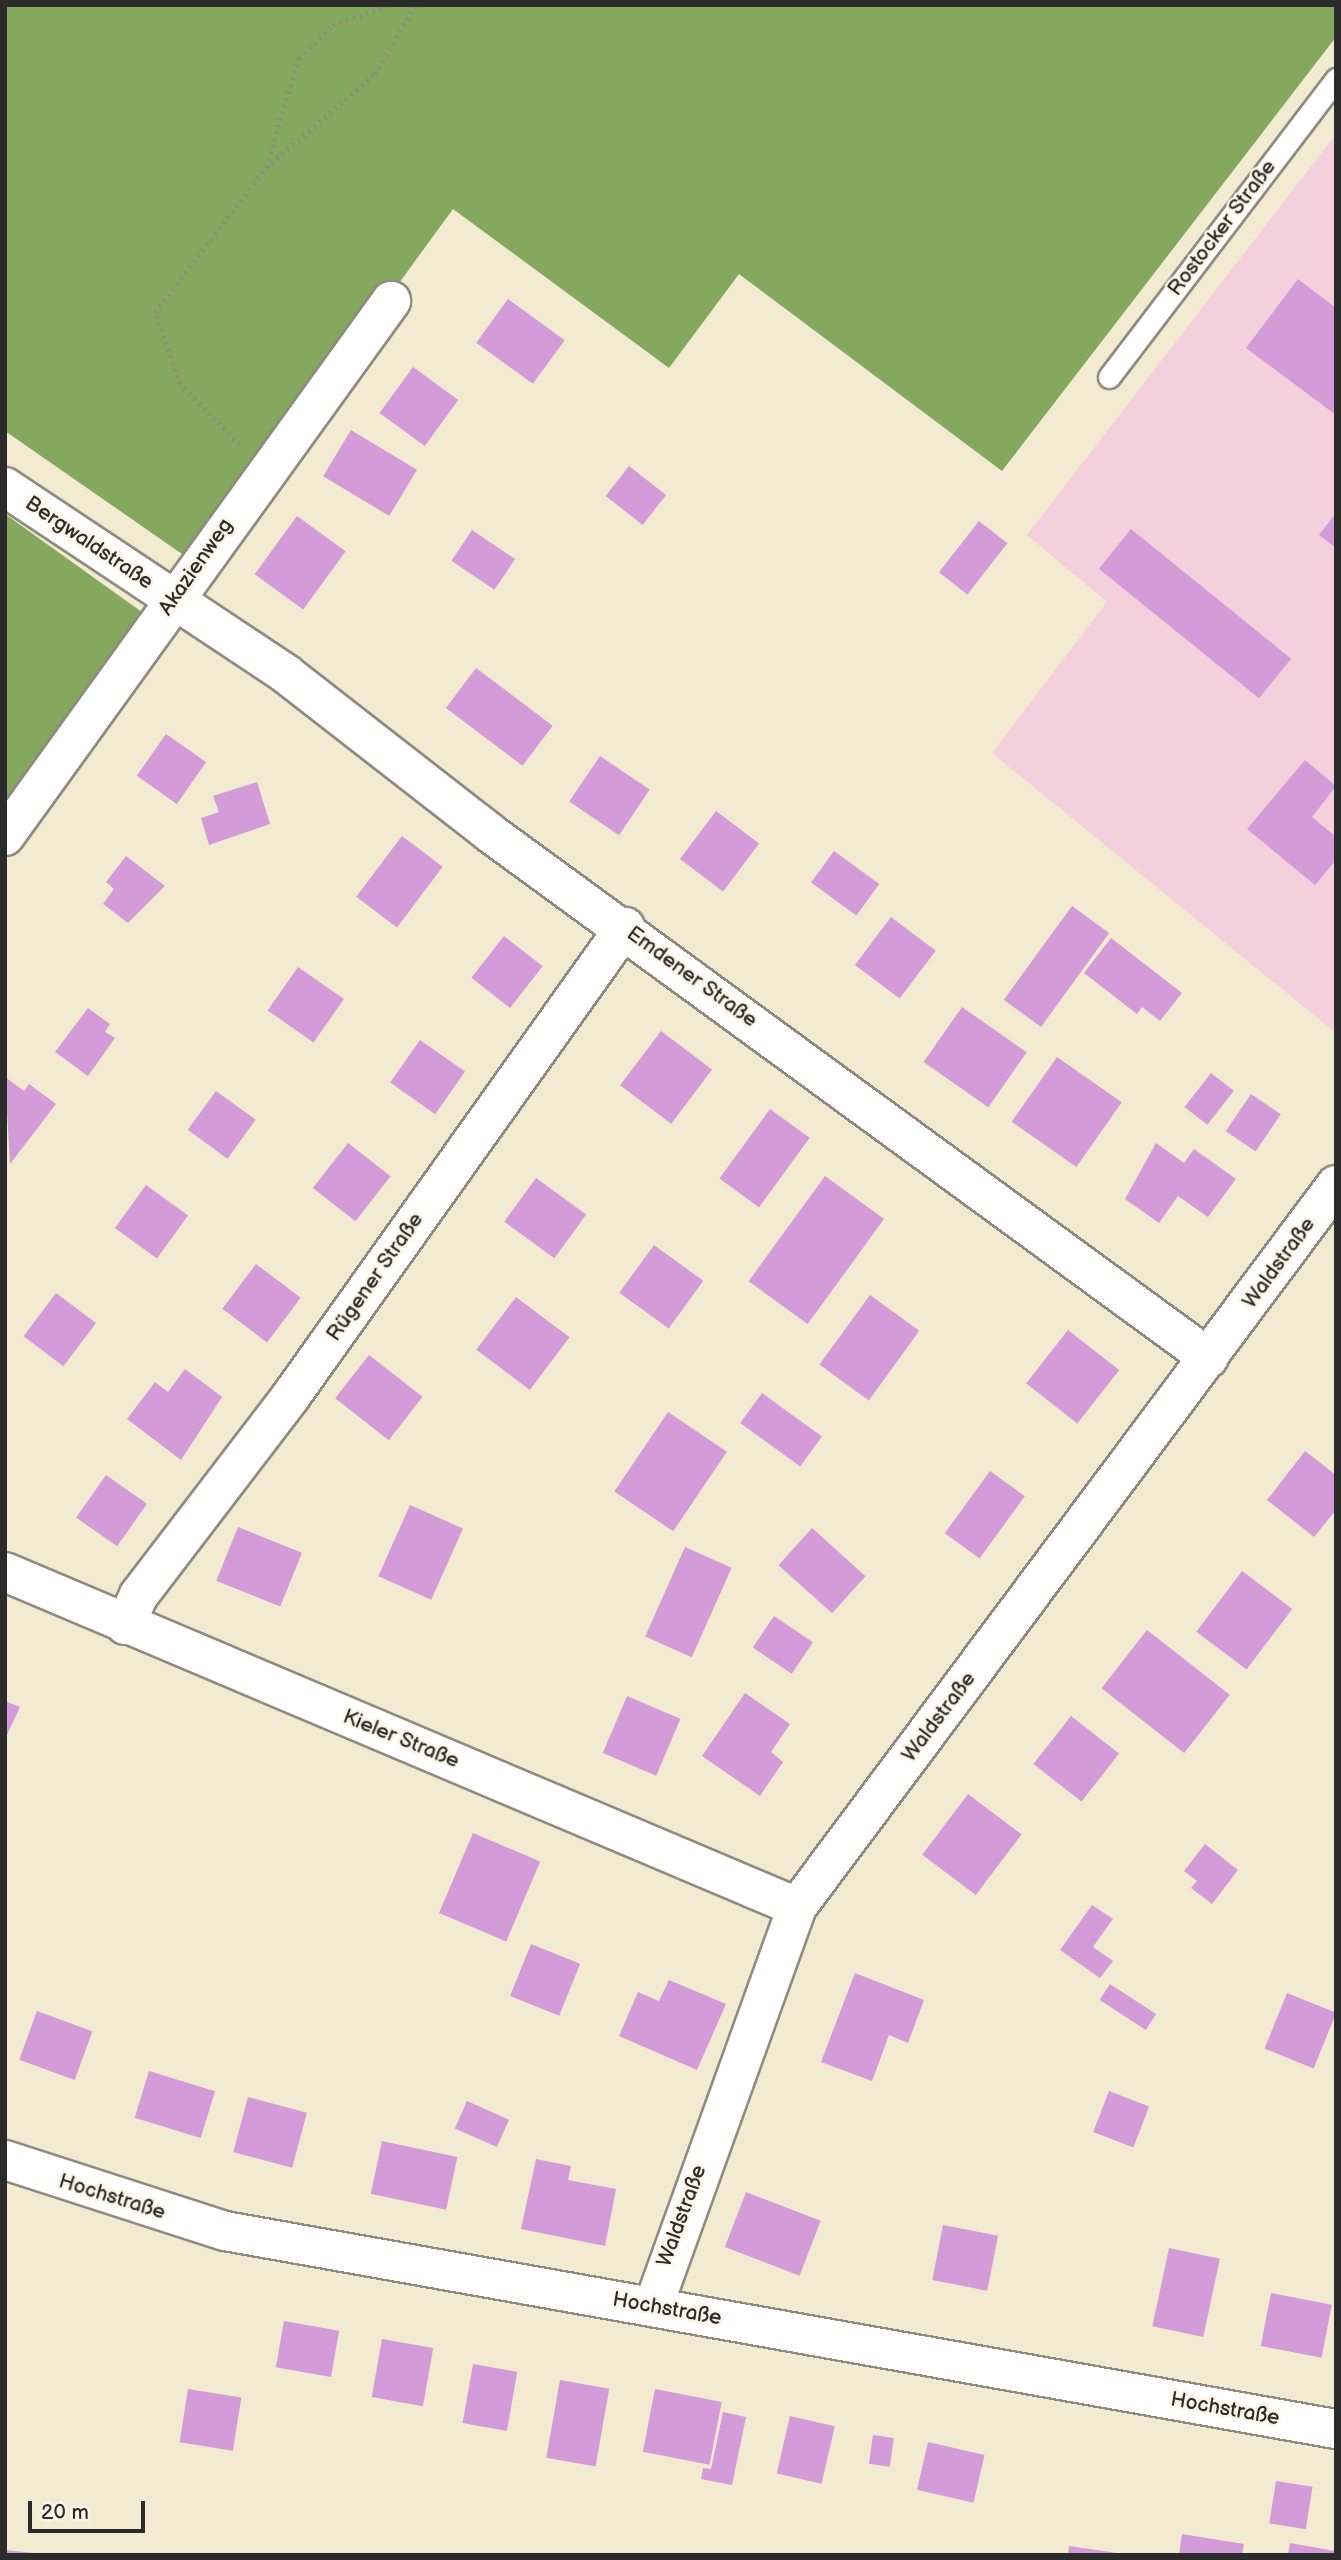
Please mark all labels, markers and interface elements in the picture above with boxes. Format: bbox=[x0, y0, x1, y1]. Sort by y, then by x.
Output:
street label: Rostocker Straße bbox=[1163, 155, 1281, 301]
street label: Bergwaldstraße bbox=[20, 491, 158, 595]
street label: Akazienweg bbox=[153, 514, 239, 620]
street label: Emdener Straße bbox=[622, 921, 762, 1033]
street label: Rügener Straße bbox=[321, 1208, 429, 1346]
street label: Waldstraße bbox=[1238, 1213, 1320, 1313]
street label: Waldstraße bbox=[897, 1667, 981, 1767]
street label: Kieler Straße bbox=[339, 1704, 463, 1774]
street label: Waldstraße bbox=[652, 2162, 712, 2270]
street label: Hochstraße bbox=[56, 2169, 168, 2225]
street label: Hochstraße bbox=[611, 2287, 723, 2331]
street label: Hochstraße bbox=[1169, 2387, 1281, 2431]
scale bar bbox=[32, 2486, 149, 2530]
text: 20 m bbox=[41, 2500, 89, 2525]

